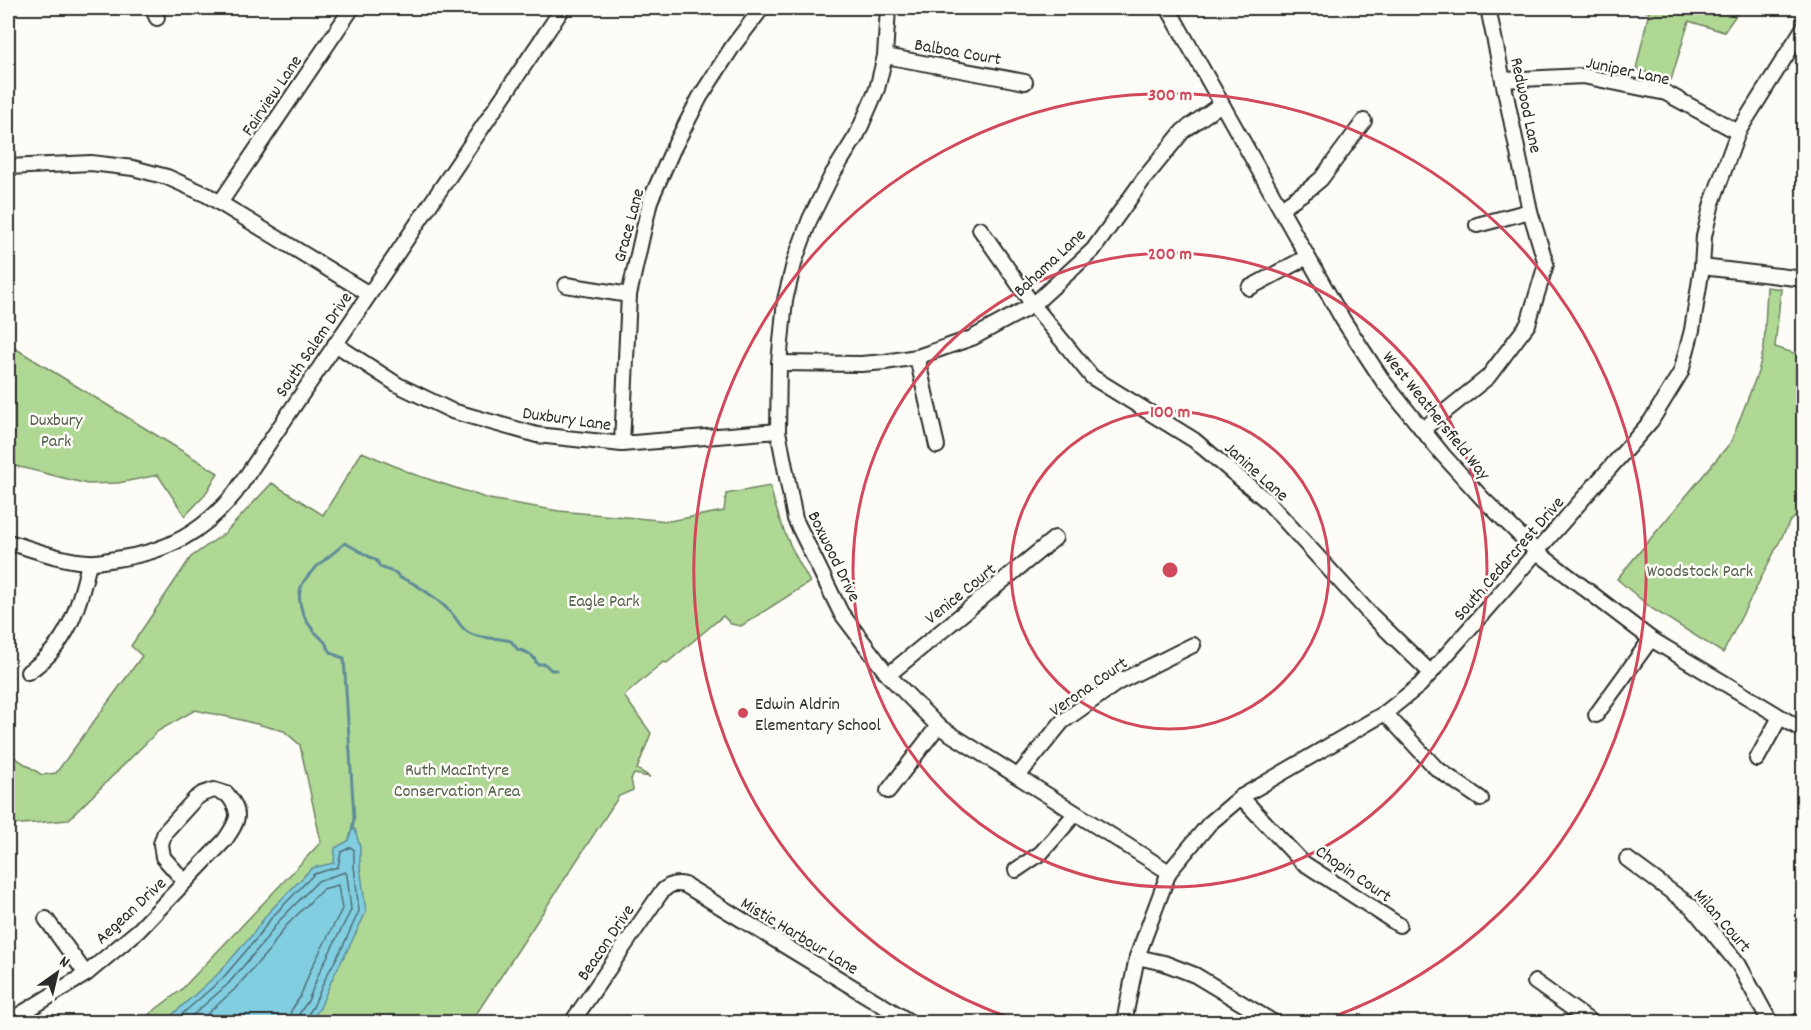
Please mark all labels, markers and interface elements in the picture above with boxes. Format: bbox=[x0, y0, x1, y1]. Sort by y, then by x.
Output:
street label: Balboa Court bbox=[912, 34, 1003, 73]
street label: Fairview Lane bbox=[237, 51, 309, 142]
street label: Juniper Lane bbox=[1583, 51, 1672, 94]
street label: Redwood Lane bbox=[1502, 55, 1547, 156]
text: 300 m bbox=[1148, 84, 1192, 109]
street label: Grace Lane bbox=[609, 186, 652, 265]
street label: Bahama Lane bbox=[1009, 224, 1092, 304]
text: 200 m bbox=[1148, 243, 1192, 268]
street label: South Salem Drive bbox=[270, 288, 360, 403]
street label: West Weathersfield Way bbox=[1375, 347, 1495, 487]
text: 100 m bbox=[1150, 401, 1190, 426]
street label: Duxbury Lane bbox=[521, 402, 613, 439]
park label: Duxbury Park bbox=[29, 409, 83, 455]
street label: Janine Lane bbox=[1218, 437, 1293, 509]
street label: South Cedarcrest Drive bbox=[1449, 492, 1571, 627]
street label: Boxwood Drive bbox=[800, 508, 866, 607]
street label: Venice Court bbox=[921, 558, 1003, 632]
centre of rings bbox=[1160, 560, 1180, 580]
park label: Woodstock Park bbox=[1647, 560, 1753, 585]
park label: Eagle Park bbox=[568, 590, 640, 615]
street label: Verona Court bbox=[1045, 652, 1134, 724]
place label: Edwin Aldrin Elementary School bbox=[755, 693, 882, 739]
marker: Edwin Aldrin Elementary School bbox=[736, 706, 750, 720]
park label: Ruth MacIntyre Conservation Area bbox=[394, 759, 521, 805]
street label: Chopin Court bbox=[1309, 840, 1396, 910]
street label: Aegean Drive bbox=[91, 872, 173, 951]
street label: Milan Court bbox=[1686, 884, 1756, 959]
street label: Mistic Harbour Lane bbox=[735, 892, 862, 982]
street label: Beacon Drive bbox=[572, 900, 642, 987]
north arrow bbox=[27, 943, 87, 1003]
text: N bbox=[54, 951, 74, 974]

